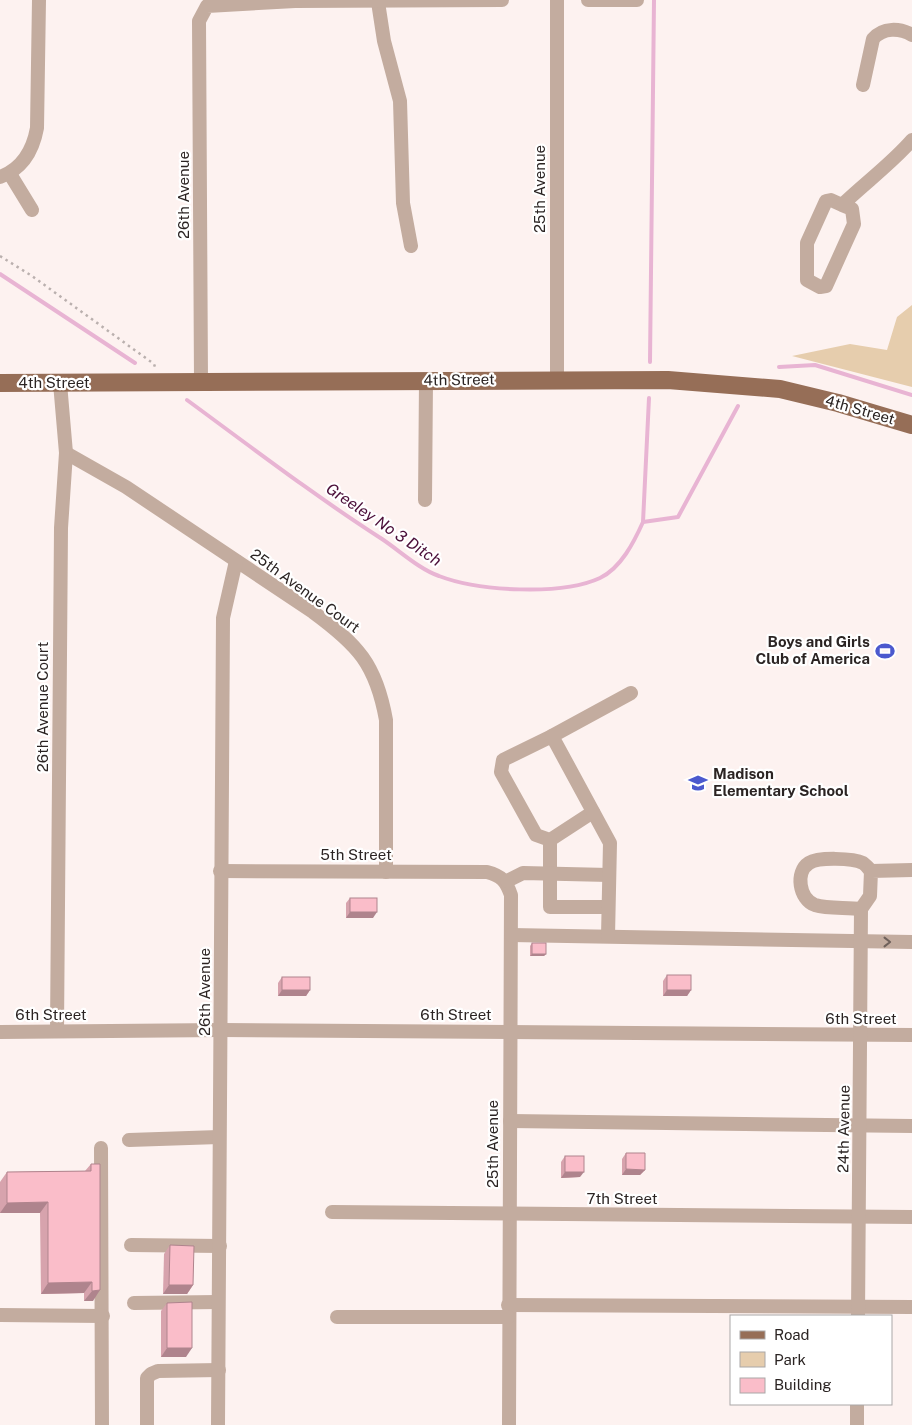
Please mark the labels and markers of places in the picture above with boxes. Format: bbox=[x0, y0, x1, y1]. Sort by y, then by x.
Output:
place label: Boys and Girls Club of America bbox=[756, 633, 870, 667]
sports icon: Boys and Girls Club of America bbox=[874, 640, 896, 662]
place label: Madison Elementary School bbox=[713, 765, 849, 799]
school or university icon: Madison Elementary School bbox=[687, 772, 709, 794]

